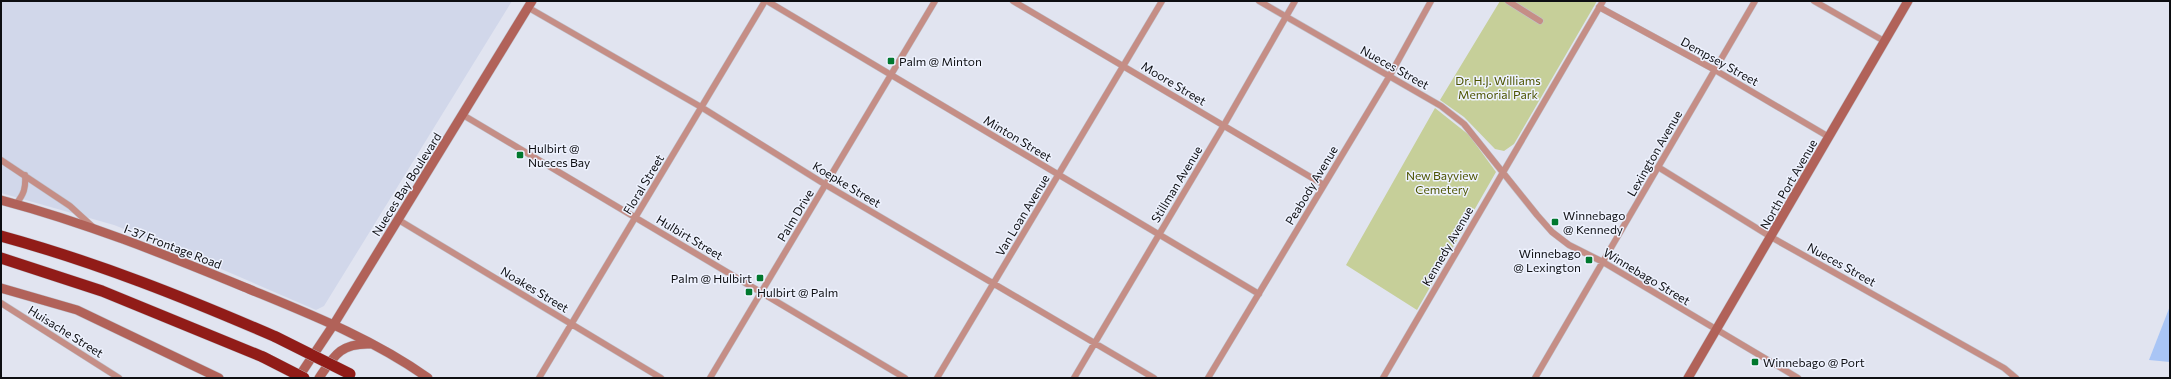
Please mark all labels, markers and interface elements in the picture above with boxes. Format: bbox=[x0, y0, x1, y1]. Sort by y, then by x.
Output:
street label: Dempsey Street bbox=[1679, 34, 1761, 88]
street label: Nueces Street bbox=[1358, 42, 1432, 92]
place label: Palm @ Minton bbox=[899, 54, 982, 68]
marker: Palm @ Minton bbox=[886, 56, 896, 66]
street label: Moore Street bbox=[1139, 58, 1209, 108]
park label: Dr. H.J. Williams Memorial Park bbox=[1455, 73, 1541, 101]
street label: Lexington Avenue bbox=[1624, 107, 1684, 199]
street label: Minton Street bbox=[982, 112, 1054, 164]
street label: Nueces Bay Boulevard bbox=[368, 130, 444, 238]
street label: North Port Avenue bbox=[1757, 136, 1819, 232]
place label: Hulbirt @ Nueces Bay bbox=[528, 141, 590, 169]
street label: Stillman Avenue bbox=[1148, 143, 1204, 225]
street label: Peabody Avenue bbox=[1282, 143, 1340, 227]
marker: Hulbirt @ Nueces Bay bbox=[515, 150, 525, 160]
street label: Floral Street bbox=[620, 151, 666, 216]
street label: Koepke Street bbox=[810, 158, 884, 210]
park label: New Bayview Cemetery bbox=[1406, 168, 1479, 196]
street label: Van Loan Avenue bbox=[992, 172, 1052, 258]
street label: Palm Drive bbox=[774, 186, 816, 244]
street label: Kennedy Avenue bbox=[1419, 204, 1475, 288]
place label: Winnebago @ Kennedy bbox=[1563, 208, 1625, 236]
street label: Hulbirt Street bbox=[654, 212, 726, 262]
marker: Winnebago @ Kennedy bbox=[1550, 217, 1560, 227]
street label: I-37 Frontage Road bbox=[122, 221, 224, 271]
street label: Nueces Street bbox=[1805, 239, 1879, 289]
street label: Winnebago Street bbox=[1601, 245, 1693, 307]
place label: Winnebago @ Lexington bbox=[1513, 246, 1581, 274]
marker: Winnebago @ Lexington bbox=[1584, 255, 1594, 265]
street label: Noakes Street bbox=[499, 263, 572, 315]
place label: Palm @ Hulbirt bbox=[671, 271, 752, 285]
marker: Palm @ Hulbirt bbox=[755, 273, 765, 283]
place label: Hulbirt @ Palm bbox=[757, 285, 838, 299]
marker: Hulbirt @ Palm bbox=[744, 287, 754, 297]
street label: Huisache Street bbox=[26, 302, 106, 360]
place label: Winnebago @ Port bbox=[1763, 355, 1865, 369]
marker: Winnebago @ Port bbox=[1750, 357, 1760, 367]

